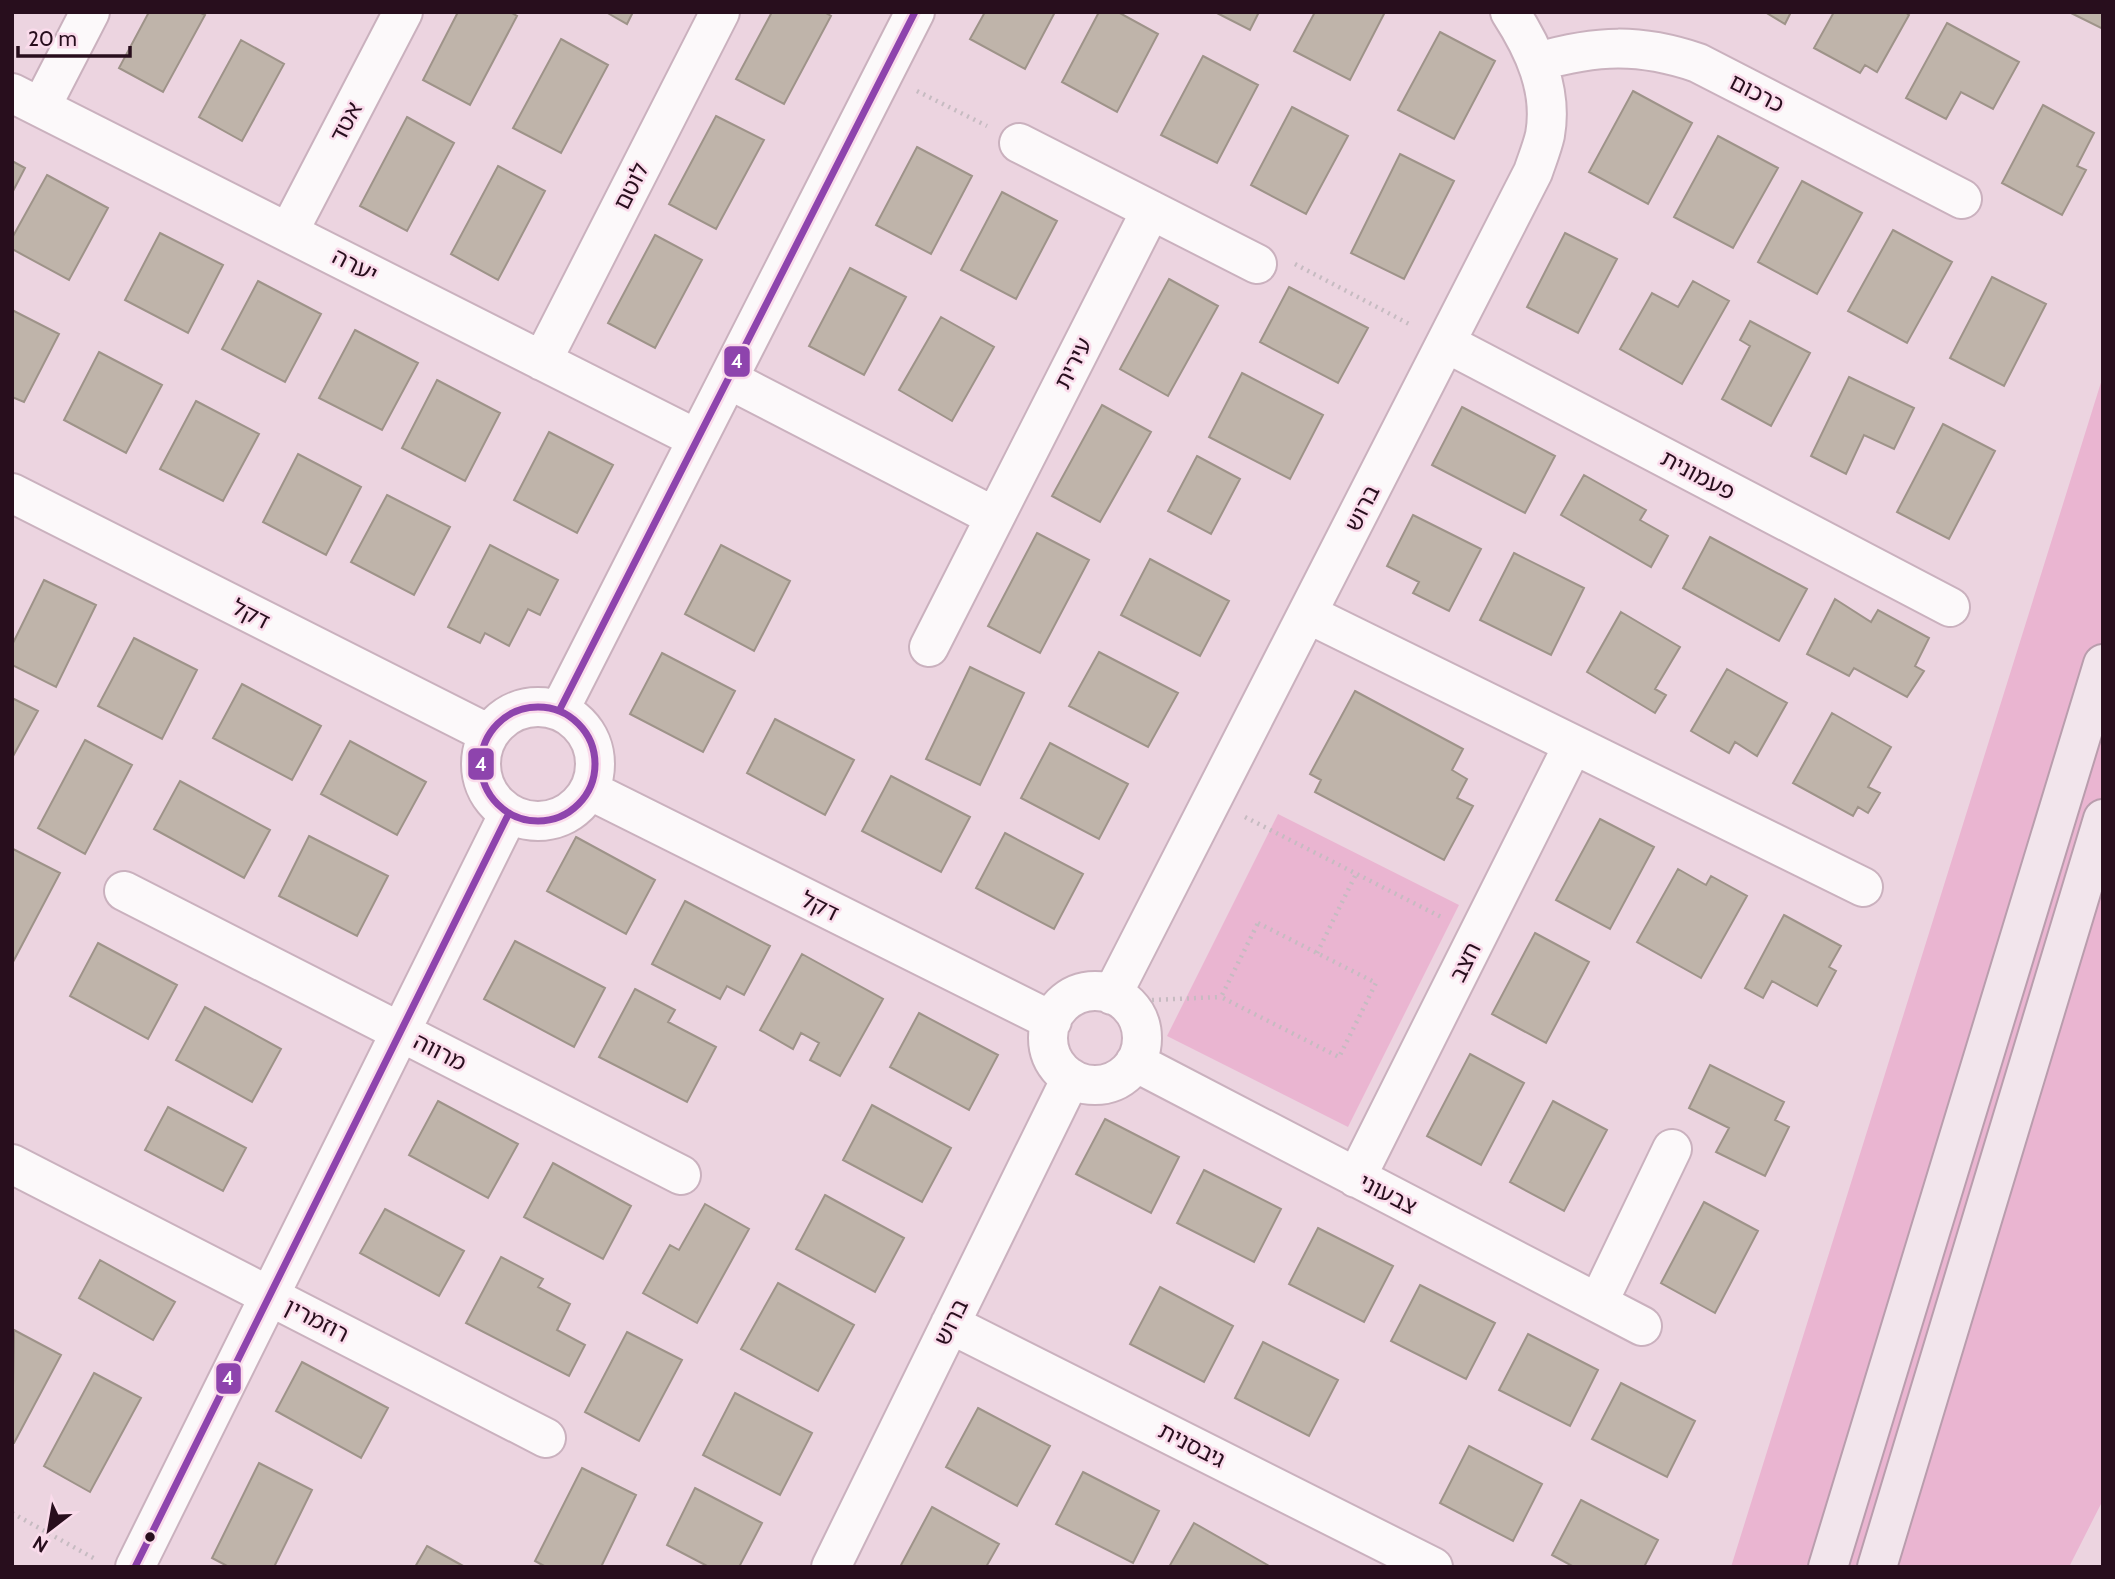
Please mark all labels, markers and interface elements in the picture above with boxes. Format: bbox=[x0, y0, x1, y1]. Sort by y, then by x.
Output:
scale bar bbox=[18, 14, 130, 58]
text: 20 m bbox=[28, 26, 77, 51]
street label: כרכום bbox=[1725, 67, 1789, 119]
street label: אטד bbox=[324, 97, 368, 147]
street label: לוטם bbox=[607, 158, 655, 214]
street label: יערה bbox=[328, 242, 382, 288]
street label: עירית bbox=[1048, 333, 1098, 393]
line badge: 4 bbox=[723, 345, 751, 378]
text: 4 bbox=[731, 350, 743, 373]
street label: פעמונית bbox=[1656, 444, 1740, 506]
street label: ברוש bbox=[1339, 480, 1385, 536]
street label: דקל bbox=[227, 593, 275, 635]
line badge: 4 bbox=[467, 747, 495, 781]
text: 4 bbox=[475, 753, 487, 776]
street label: דקל bbox=[796, 885, 844, 927]
street label: חצב bbox=[1443, 938, 1487, 986]
street label: מרווה bbox=[409, 1027, 471, 1077]
street label: צבעוני bbox=[1354, 1168, 1422, 1220]
street label: רוזמרין bbox=[280, 1292, 354, 1348]
street label: ברוש bbox=[928, 1294, 974, 1350]
line badge: 4 bbox=[215, 1362, 242, 1395]
text: 4 bbox=[222, 1367, 234, 1390]
street label: גיבסנית bbox=[1154, 1416, 1230, 1474]
north arrow bbox=[14, 1495, 84, 1565]
unlabelled marker bbox=[143, 1530, 157, 1544]
text: N bbox=[29, 1531, 52, 1557]

